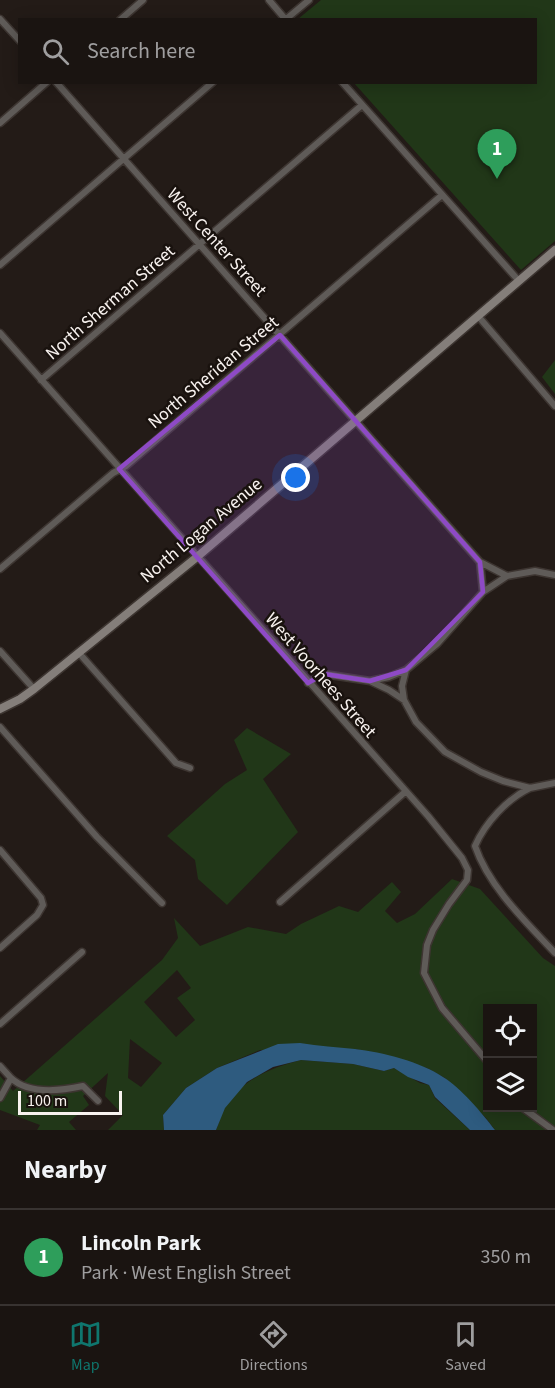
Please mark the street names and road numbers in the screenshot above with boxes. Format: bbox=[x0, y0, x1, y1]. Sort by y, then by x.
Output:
street label: West Center Street bbox=[161, 182, 272, 302]
street label: North Sherman Street bbox=[40, 239, 181, 366]
street label: North Sheridan Street bbox=[143, 310, 284, 435]
street label: North Logan Avenue bbox=[135, 472, 268, 589]
street label: West Voorhees Street bbox=[259, 607, 382, 743]

